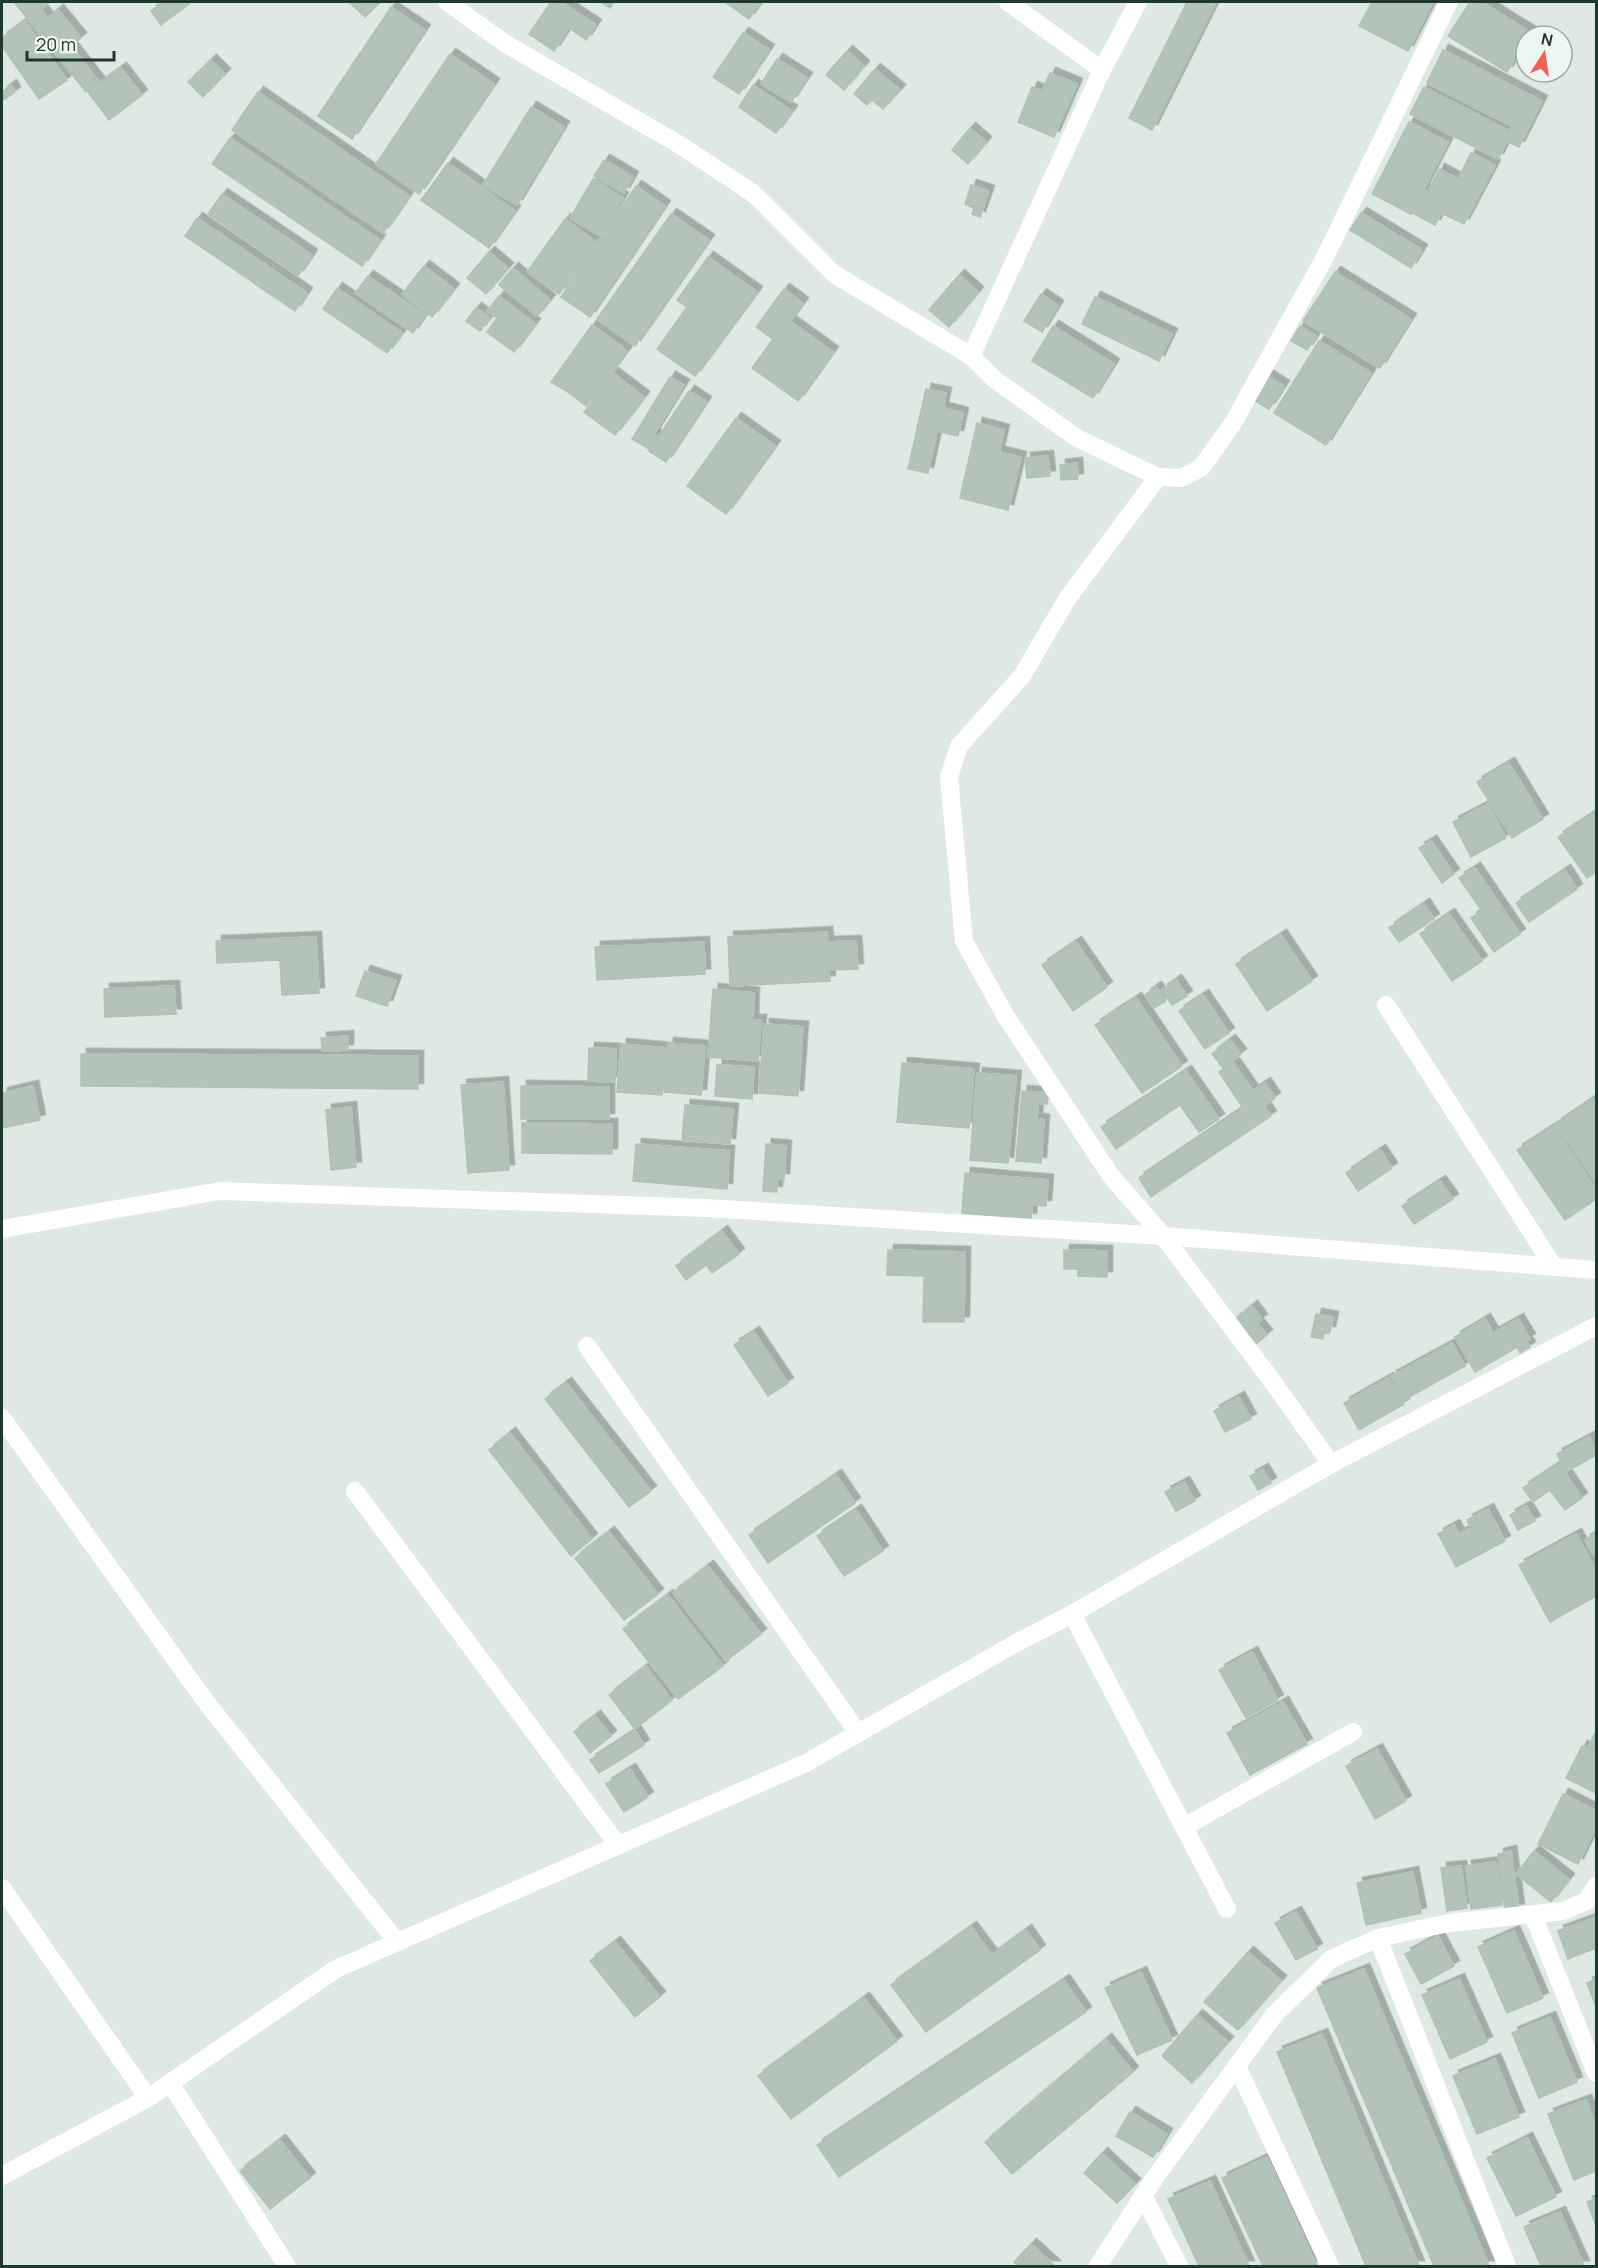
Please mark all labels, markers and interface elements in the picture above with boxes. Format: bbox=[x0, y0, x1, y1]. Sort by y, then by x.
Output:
scale bar bbox=[27, 24, 114, 62]
north arrow bbox=[1514, 24, 1574, 84]
text: N bbox=[1539, 27, 1555, 51]
text: 20 m bbox=[36, 32, 76, 56]

